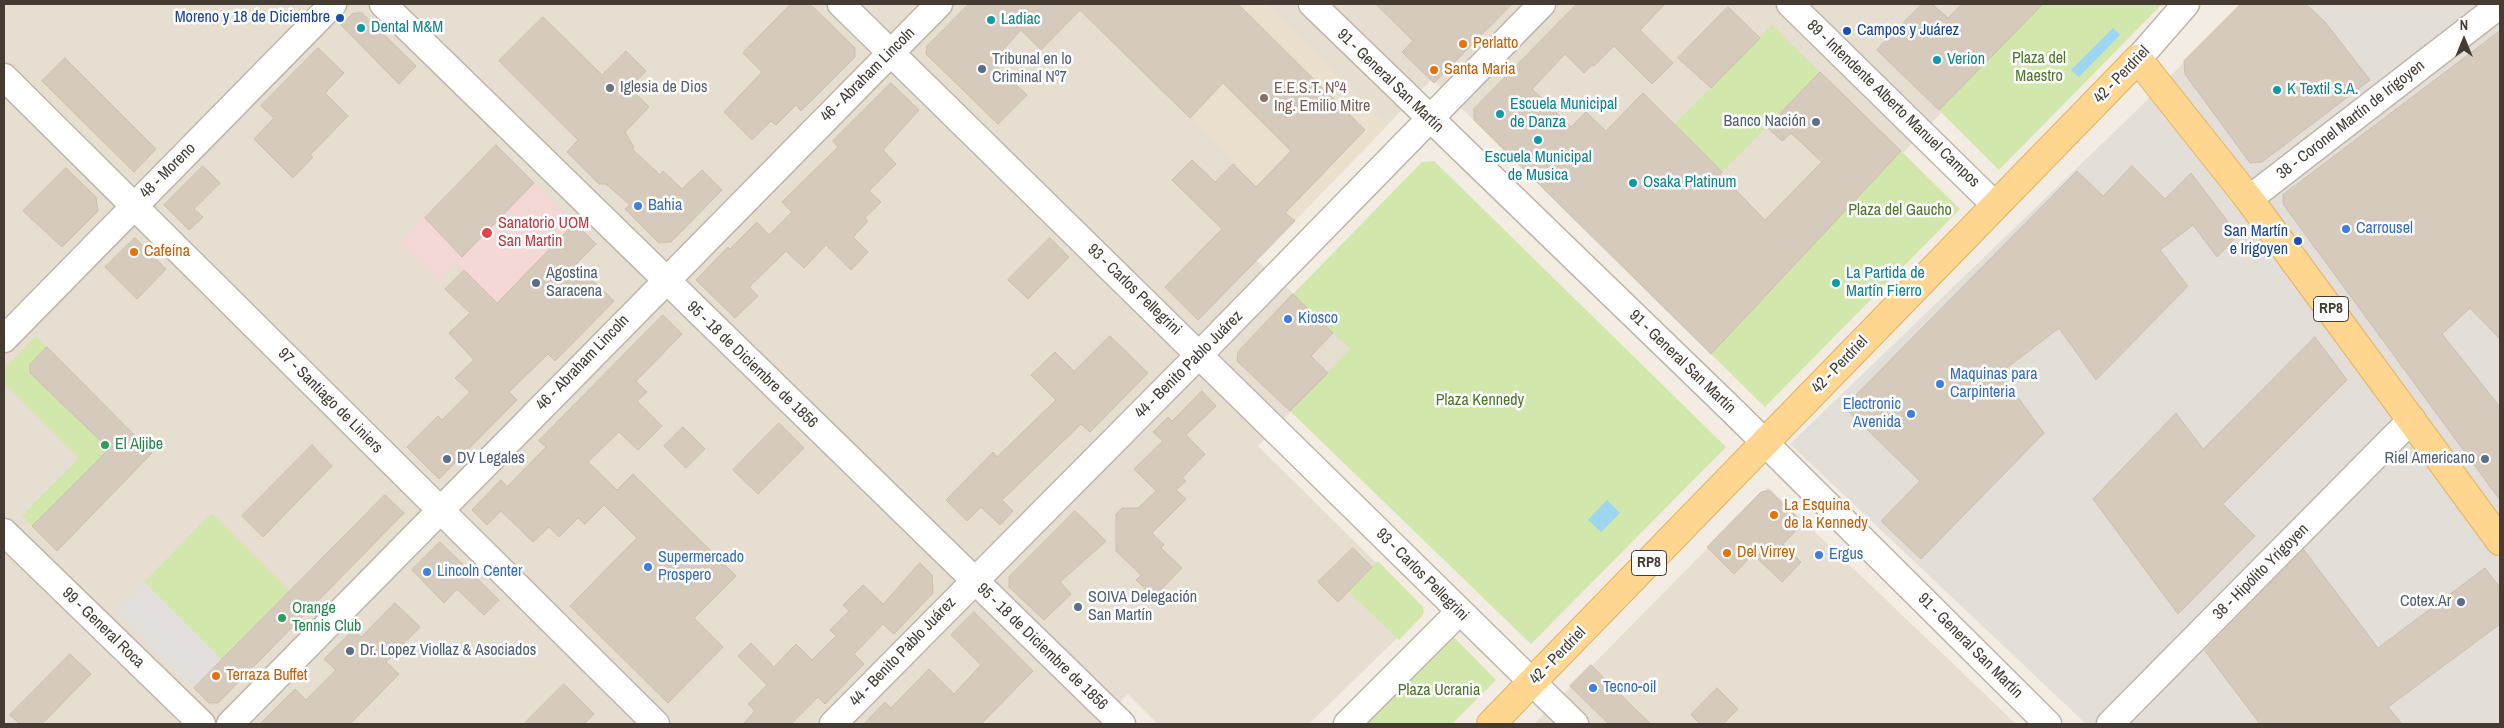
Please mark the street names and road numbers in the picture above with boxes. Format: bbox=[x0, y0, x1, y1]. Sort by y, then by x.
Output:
street label: 89 - Intendente Alberto Manuel Campos bbox=[1803, 16, 1983, 192]
street label: 46 - Abraham Lincoln bbox=[817, 24, 919, 126]
street label: 91 - General San Martín bbox=[1333, 25, 1447, 137]
street label: 42 - Perdriel bbox=[2090, 42, 2154, 108]
street label: 38 - Coronel Martín de Irigoyen bbox=[2273, 56, 2429, 184]
street label: 48 - Moreno bbox=[136, 139, 200, 203]
street label: 93 - Carlos Pellegrini bbox=[1083, 240, 1185, 340]
road number: RP8 bbox=[2314, 296, 2348, 322]
street label: 95 - 18 de Diciembre de 1856 bbox=[683, 298, 821, 432]
street label: 91 - General San Martín bbox=[1625, 306, 1739, 418]
street label: 44 - Benito Pablo Juárez bbox=[1131, 307, 1247, 423]
street label: 46 - Abraham Lincoln bbox=[533, 311, 633, 415]
street label: 42 - Perdriel bbox=[1808, 332, 1872, 398]
street label: 97 - Santiago de Liniers bbox=[273, 344, 387, 458]
street label: 38 - Hipólito Yrigoyen bbox=[2209, 520, 2313, 624]
street label: 93 - Carlos Pellegrini bbox=[1372, 525, 1472, 625]
road number: RP8 bbox=[1632, 550, 1666, 576]
street label: 95 - 18 de Diciembre de 1856 bbox=[973, 580, 1111, 714]
street label: 99 - General Roca bbox=[58, 584, 148, 672]
street label: 91 - General San Martín bbox=[1913, 589, 2027, 703]
street label: 44 - Benito Pablo Juárez bbox=[846, 593, 960, 711]
street label: 42 - Perdriel bbox=[1526, 623, 1590, 689]

